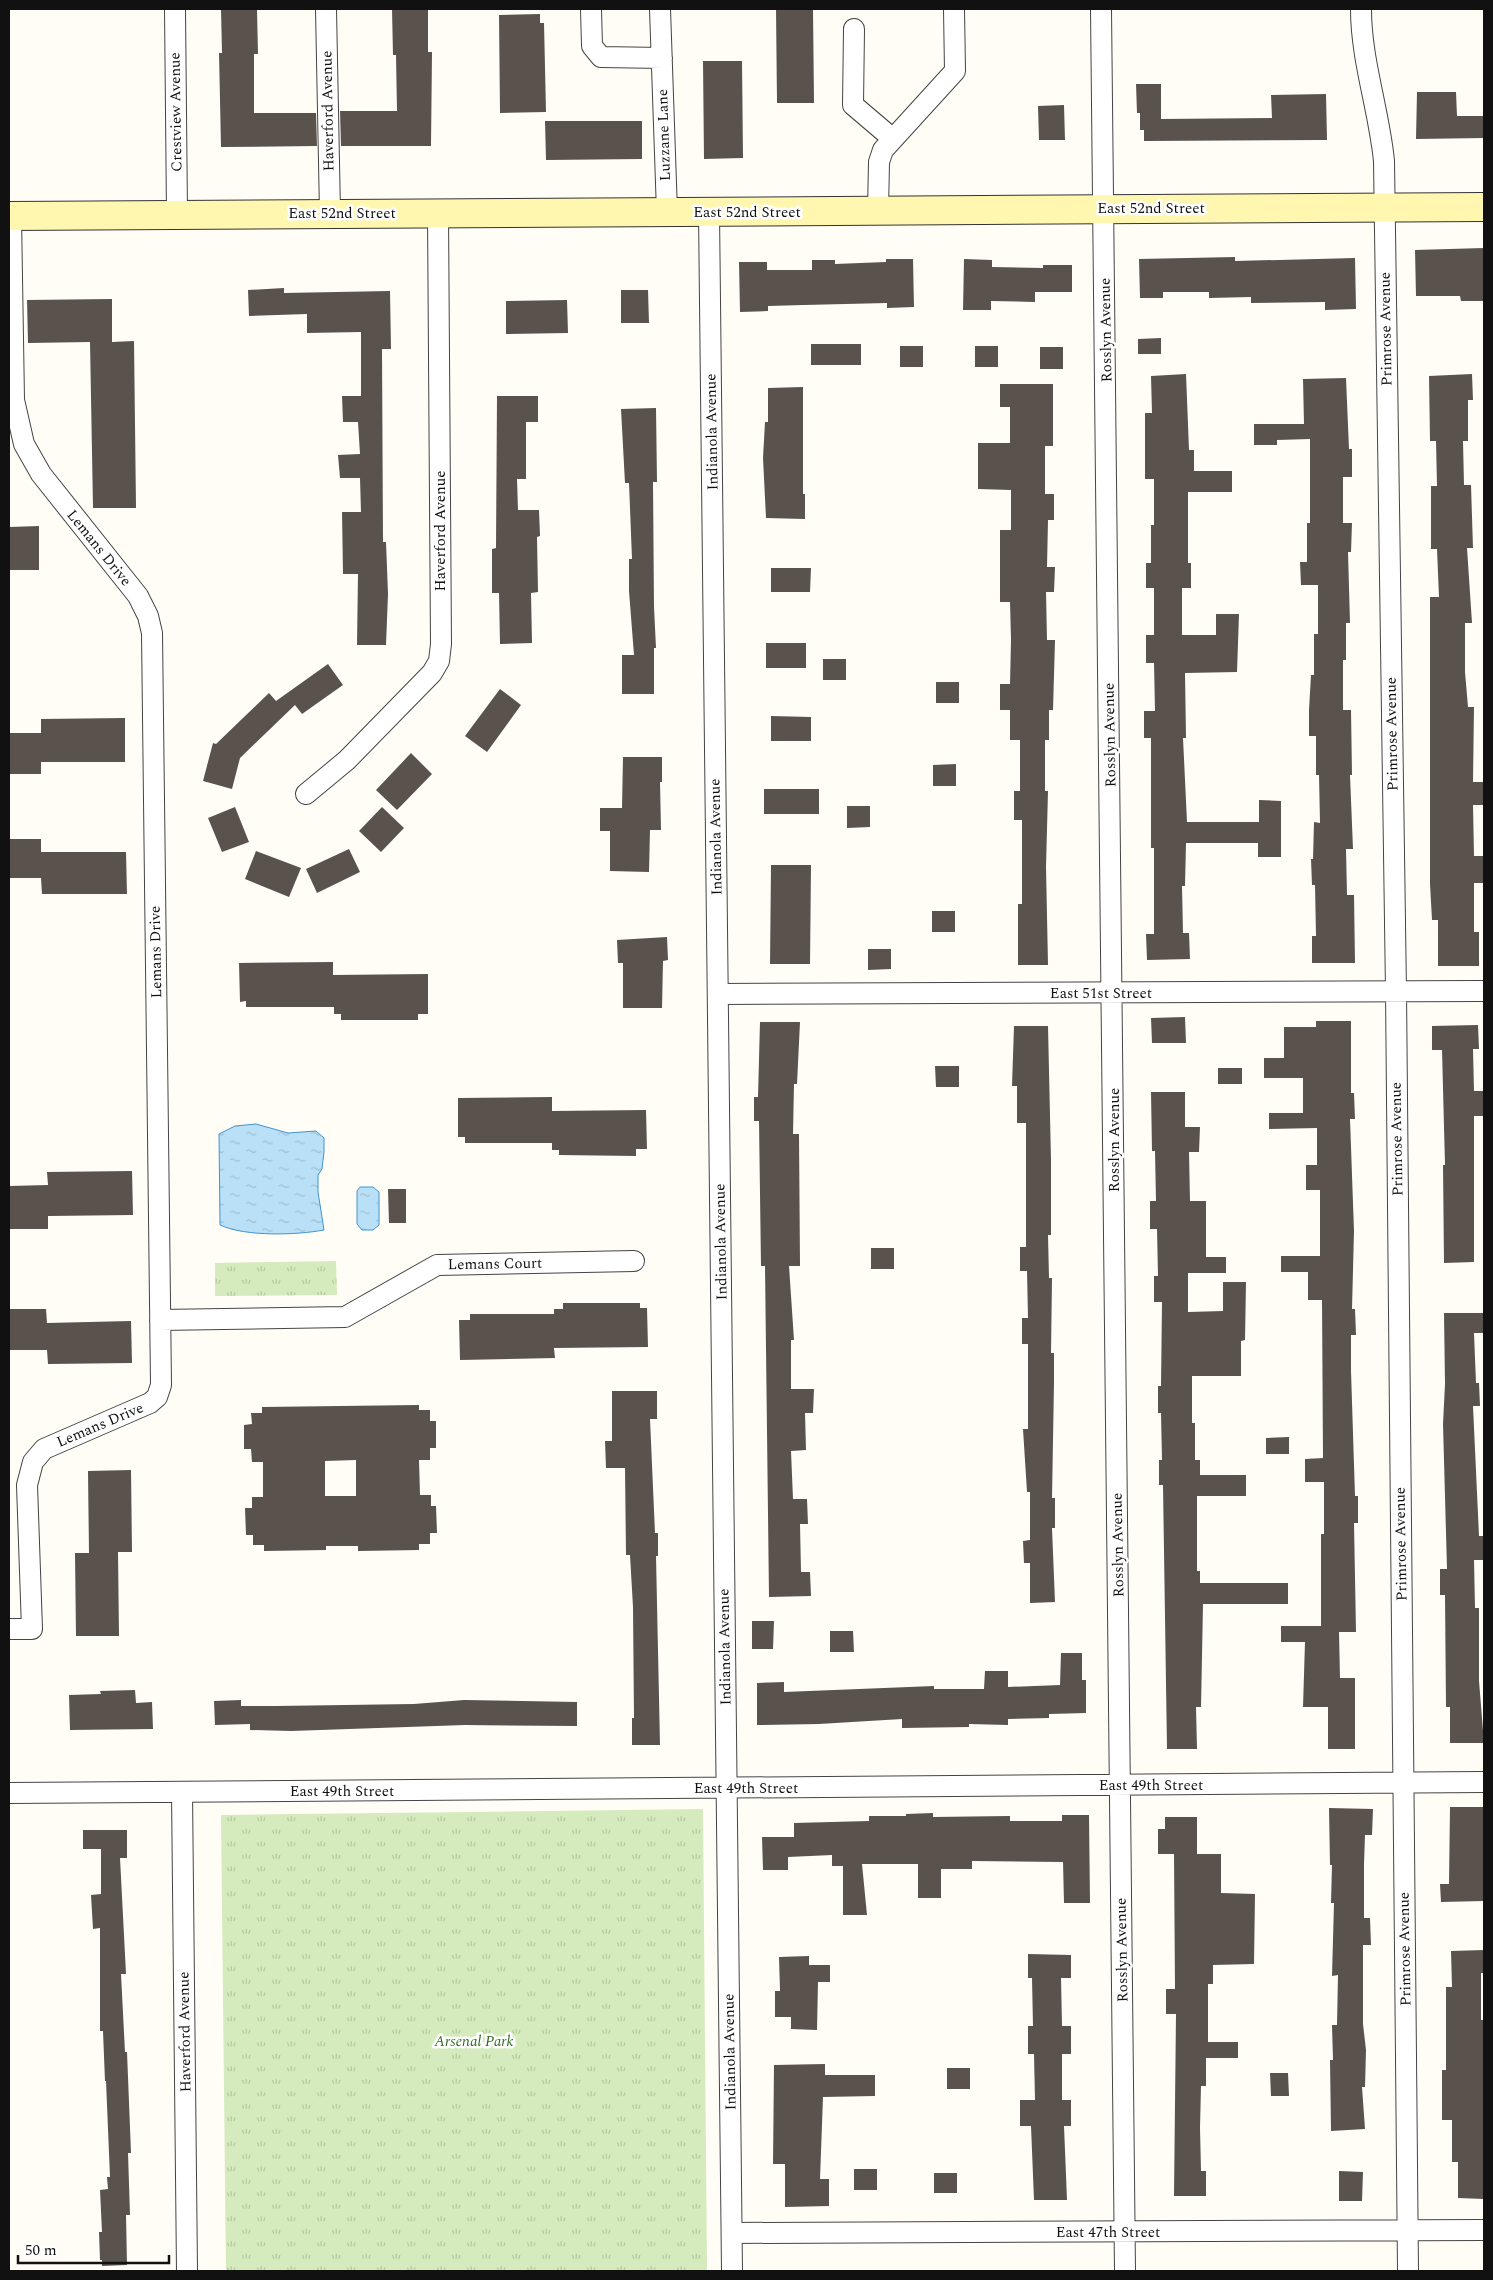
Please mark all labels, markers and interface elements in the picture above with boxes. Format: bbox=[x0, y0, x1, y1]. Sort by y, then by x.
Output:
street label: Haverford Avenue bbox=[315, 50, 341, 172]
street label: Crestview Avenue bbox=[163, 52, 189, 172]
street label: Luzzane Lane bbox=[651, 89, 677, 181]
street label: East 52nd Street bbox=[1097, 197, 1205, 220]
street label: East 52nd Street bbox=[693, 201, 801, 224]
street label: East 52nd Street bbox=[288, 202, 396, 225]
street label: Primrose Avenue bbox=[1374, 272, 1398, 386]
street label: Rosslyn Avenue bbox=[1094, 278, 1118, 382]
street label: Indianola Avenue bbox=[699, 373, 725, 491]
street label: Haverford Avenue bbox=[429, 471, 452, 591]
street label: Lemans Drive bbox=[61, 505, 137, 591]
street label: Primrose Avenue bbox=[1380, 677, 1404, 791]
street label: Rosslyn Avenue bbox=[1098, 683, 1122, 787]
street label: Indianola Avenue bbox=[703, 778, 729, 896]
street label: Lemans Drive bbox=[144, 906, 168, 998]
street label: East 51st Street bbox=[1050, 982, 1152, 1005]
street label: Primrose Avenue bbox=[1385, 1082, 1409, 1196]
street label: Rosslyn Avenue bbox=[1103, 1088, 1126, 1192]
street label: Indianola Avenue bbox=[708, 1183, 734, 1301]
street label: Lemans Court bbox=[448, 1252, 542, 1276]
street label: Lemans Drive bbox=[53, 1396, 147, 1454]
street label: Primrose Avenue bbox=[1389, 1487, 1413, 1601]
street label: Rosslyn Avenue bbox=[1106, 1493, 1130, 1597]
street label: Indianola Avenue bbox=[712, 1588, 738, 1706]
street label: East 49th Street bbox=[1099, 1774, 1203, 1797]
street label: East 49th Street bbox=[694, 1777, 798, 1800]
street label: East 49th Street bbox=[290, 1780, 394, 1803]
street label: Primrose Avenue bbox=[1393, 1892, 1417, 2006]
street label: Rosslyn Avenue bbox=[1110, 1898, 1134, 2002]
street label: Haverford Avenue bbox=[172, 1971, 198, 2093]
street label: Indianola Avenue bbox=[717, 1993, 743, 2111]
park label: Arsenal Park bbox=[434, 2030, 513, 2053]
street label: East 47th Street bbox=[1056, 2221, 1160, 2244]
scale bar bbox=[18, 2232, 169, 2264]
text: 50 m bbox=[25, 2239, 57, 2262]

